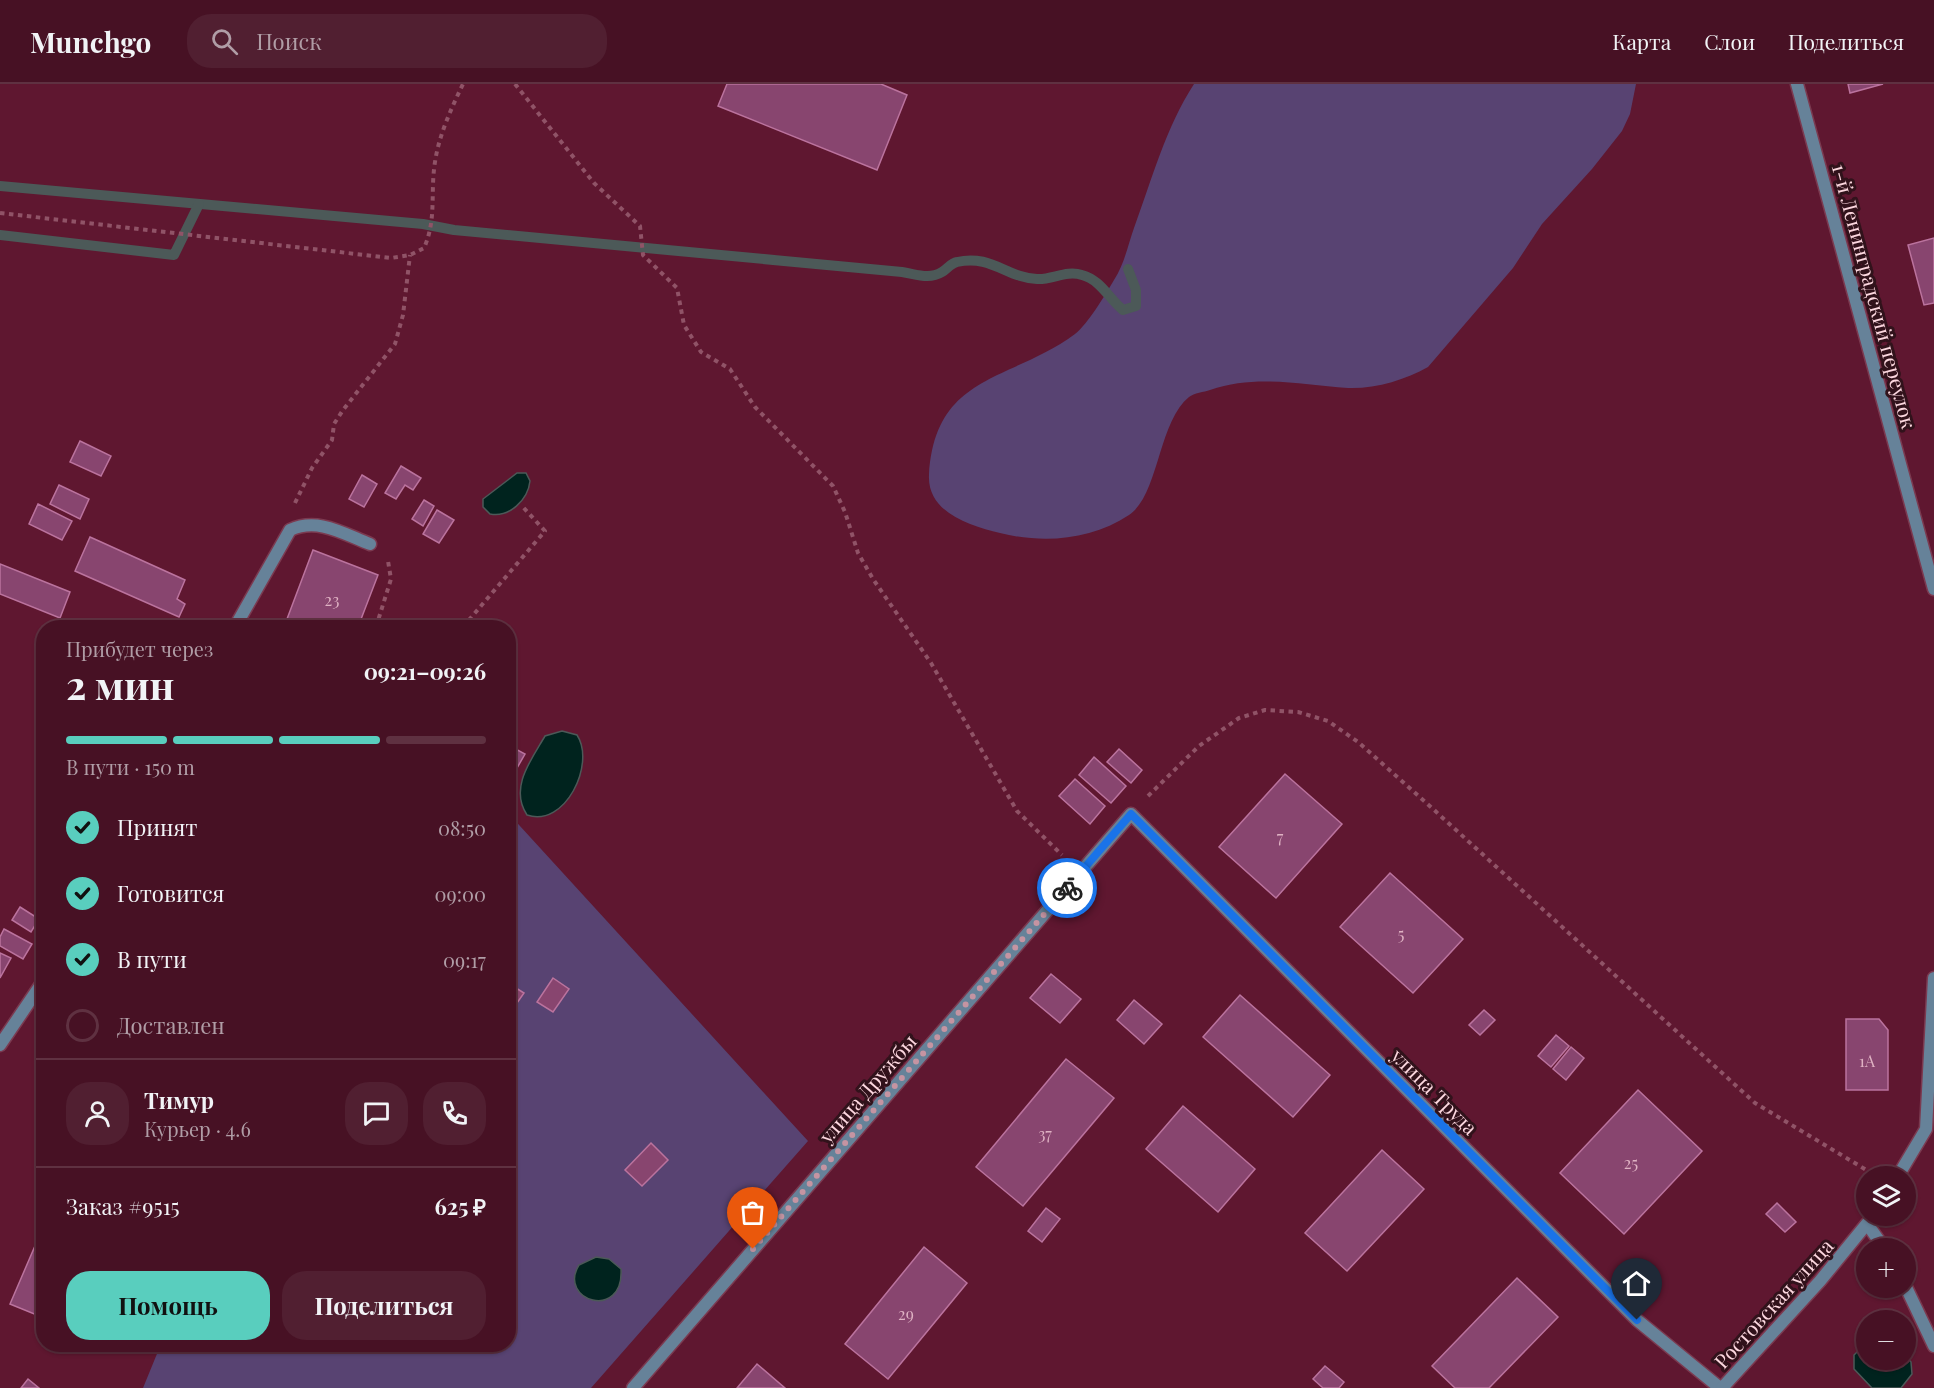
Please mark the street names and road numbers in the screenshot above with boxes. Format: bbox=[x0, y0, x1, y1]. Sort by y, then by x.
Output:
street label: 1-й Ленинградский переулок bbox=[1827, 161, 1924, 432]
street label: улица Дружбы bbox=[812, 1028, 922, 1149]
street label: улица Труда bbox=[1385, 1041, 1484, 1140]
street label: Ростовская улица bbox=[1707, 1232, 1839, 1374]

